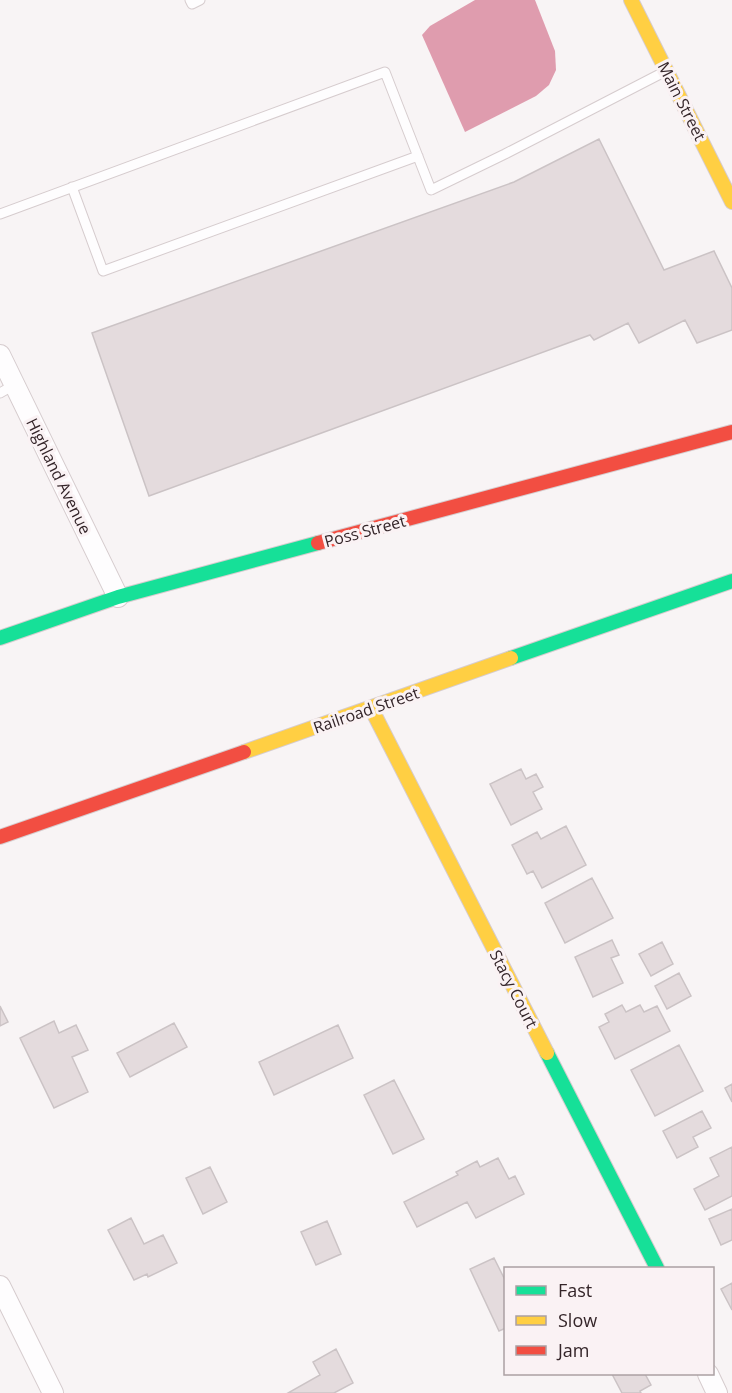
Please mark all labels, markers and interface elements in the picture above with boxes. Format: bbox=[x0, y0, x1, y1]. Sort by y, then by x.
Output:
street label: Main Street bbox=[653, 58, 711, 145]
street label: Highland Avenue bbox=[21, 414, 97, 538]
street label: Poss Street bbox=[322, 510, 408, 552]
street label: Railroad Street bbox=[310, 682, 422, 738]
street label: Stacy Court bbox=[485, 946, 543, 1032]
legend bbox=[504, 1267, 714, 1375]
text: Fast bbox=[558, 1278, 592, 1302]
text: Slow bbox=[558, 1308, 597, 1332]
text: Jam bbox=[556, 1338, 590, 1362]

